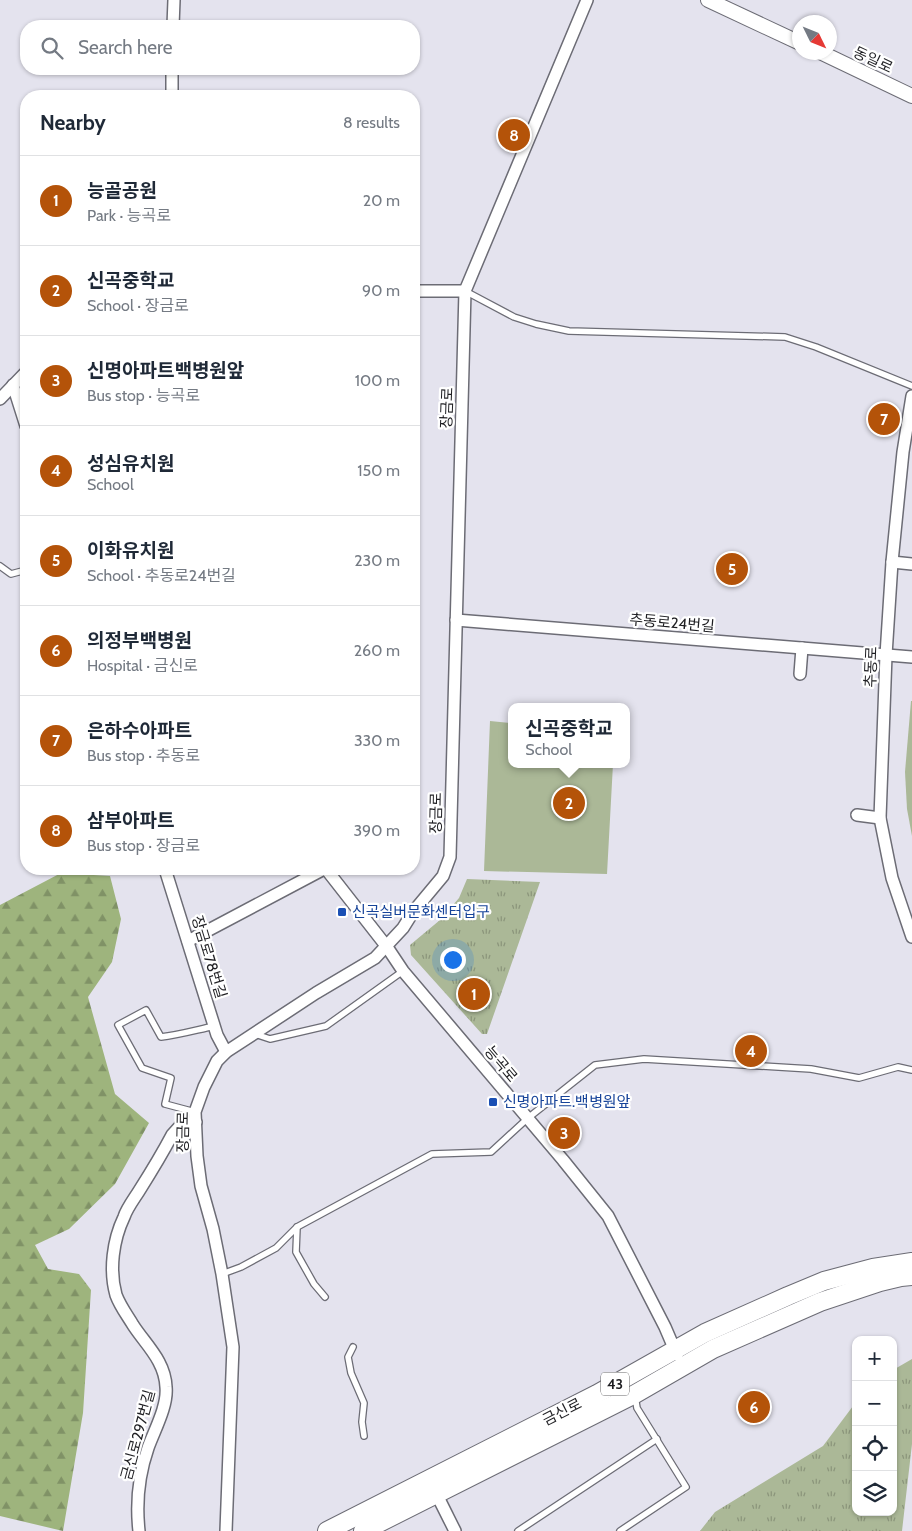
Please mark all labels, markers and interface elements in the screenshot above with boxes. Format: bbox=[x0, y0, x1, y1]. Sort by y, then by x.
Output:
north arrow bbox=[792, 15, 837, 60]
search box bbox=[20, 20, 420, 75]
icon: search bbox=[38, 34, 66, 62]
text: Search here bbox=[78, 36, 172, 59]
street label: 동일로 bbox=[850, 43, 896, 77]
text: Nearby bbox=[40, 110, 106, 135]
text: 8 results bbox=[343, 113, 400, 132]
pin: 8 bbox=[498, 116, 530, 154]
text: 능골공원 bbox=[87, 179, 157, 202]
text: 1 bbox=[53, 191, 59, 210]
text: 20 m bbox=[363, 191, 400, 210]
text: Park · 능곡로 bbox=[87, 206, 171, 225]
text: 신곡중학교 bbox=[87, 269, 174, 292]
text: 2 bbox=[52, 281, 60, 300]
text: 90 m bbox=[362, 281, 400, 300]
text: School · 장금로 bbox=[87, 296, 189, 315]
text: 신명아파트백병원앞 bbox=[87, 359, 244, 382]
text: 3 bbox=[52, 371, 60, 390]
text: 100 m bbox=[355, 371, 400, 390]
text: Bus stop · 능곡로 bbox=[87, 386, 200, 405]
street label: 장금로 bbox=[437, 387, 457, 429]
pin: 7 bbox=[868, 400, 900, 438]
text: 성심유치원 bbox=[87, 452, 174, 475]
text: 4 bbox=[51, 461, 61, 480]
text: 150 m bbox=[357, 461, 400, 480]
text: School bbox=[87, 475, 134, 494]
text: 이화유치원 bbox=[87, 539, 174, 562]
pin: 5 bbox=[716, 550, 748, 588]
text: 5 bbox=[52, 551, 60, 570]
text: 230 m bbox=[354, 551, 400, 570]
text: School · 추동로24번길 bbox=[87, 566, 236, 585]
street label: 추동로24번길 bbox=[629, 610, 715, 636]
text: 의정부백병원 bbox=[87, 629, 192, 652]
text: 6 bbox=[52, 641, 61, 660]
text: 260 m bbox=[354, 641, 400, 660]
street label: 추동로 bbox=[861, 646, 881, 688]
text: Hospital · 금신로 bbox=[87, 656, 198, 675]
popup bbox=[508, 703, 630, 768]
text: 신곡중학교 bbox=[525, 717, 613, 740]
text: 은하수아파트 bbox=[87, 719, 192, 742]
text: 7 bbox=[52, 731, 60, 750]
text: 330 m bbox=[354, 731, 400, 750]
text: School bbox=[525, 740, 572, 759]
text: Bus stop · 추동로 bbox=[87, 746, 200, 765]
pin: 2 bbox=[553, 784, 585, 822]
street label: 장금로 bbox=[427, 792, 445, 834]
text: 삼부아파트 bbox=[87, 809, 174, 832]
text: 8 bbox=[51, 821, 61, 840]
text: 390 m bbox=[353, 821, 400, 840]
text: Bus stop · 장금로 bbox=[87, 836, 200, 855]
place label: 신곡실버문화센터입구 bbox=[352, 903, 490, 921]
marker: 신곡실버문화센터입구 bbox=[336, 906, 348, 918]
street label: 장금로78번길 bbox=[188, 913, 230, 1001]
your location bbox=[440, 947, 466, 973]
pin: 1 bbox=[458, 975, 490, 1013]
pin: 4 bbox=[735, 1032, 767, 1070]
street label: 능곡로 bbox=[481, 1042, 521, 1086]
place label: 신명아파트.백병원앞 bbox=[503, 1093, 631, 1111]
marker: 신명아파트.백병원앞 bbox=[487, 1096, 499, 1108]
street label: 장금로 bbox=[174, 1111, 192, 1153]
pin: 3 bbox=[548, 1114, 580, 1152]
map controls bbox=[852, 1336, 897, 1516]
button: + bbox=[852, 1336, 897, 1381]
road number: 43 bbox=[601, 1372, 629, 1396]
button: − bbox=[852, 1381, 897, 1426]
street label: 금신로297번길 bbox=[117, 1388, 159, 1482]
pin: 6 bbox=[738, 1388, 770, 1426]
street label: 금신로 bbox=[539, 1395, 585, 1429]
button: locate bbox=[852, 1426, 897, 1471]
button: layers bbox=[852, 1471, 897, 1516]

